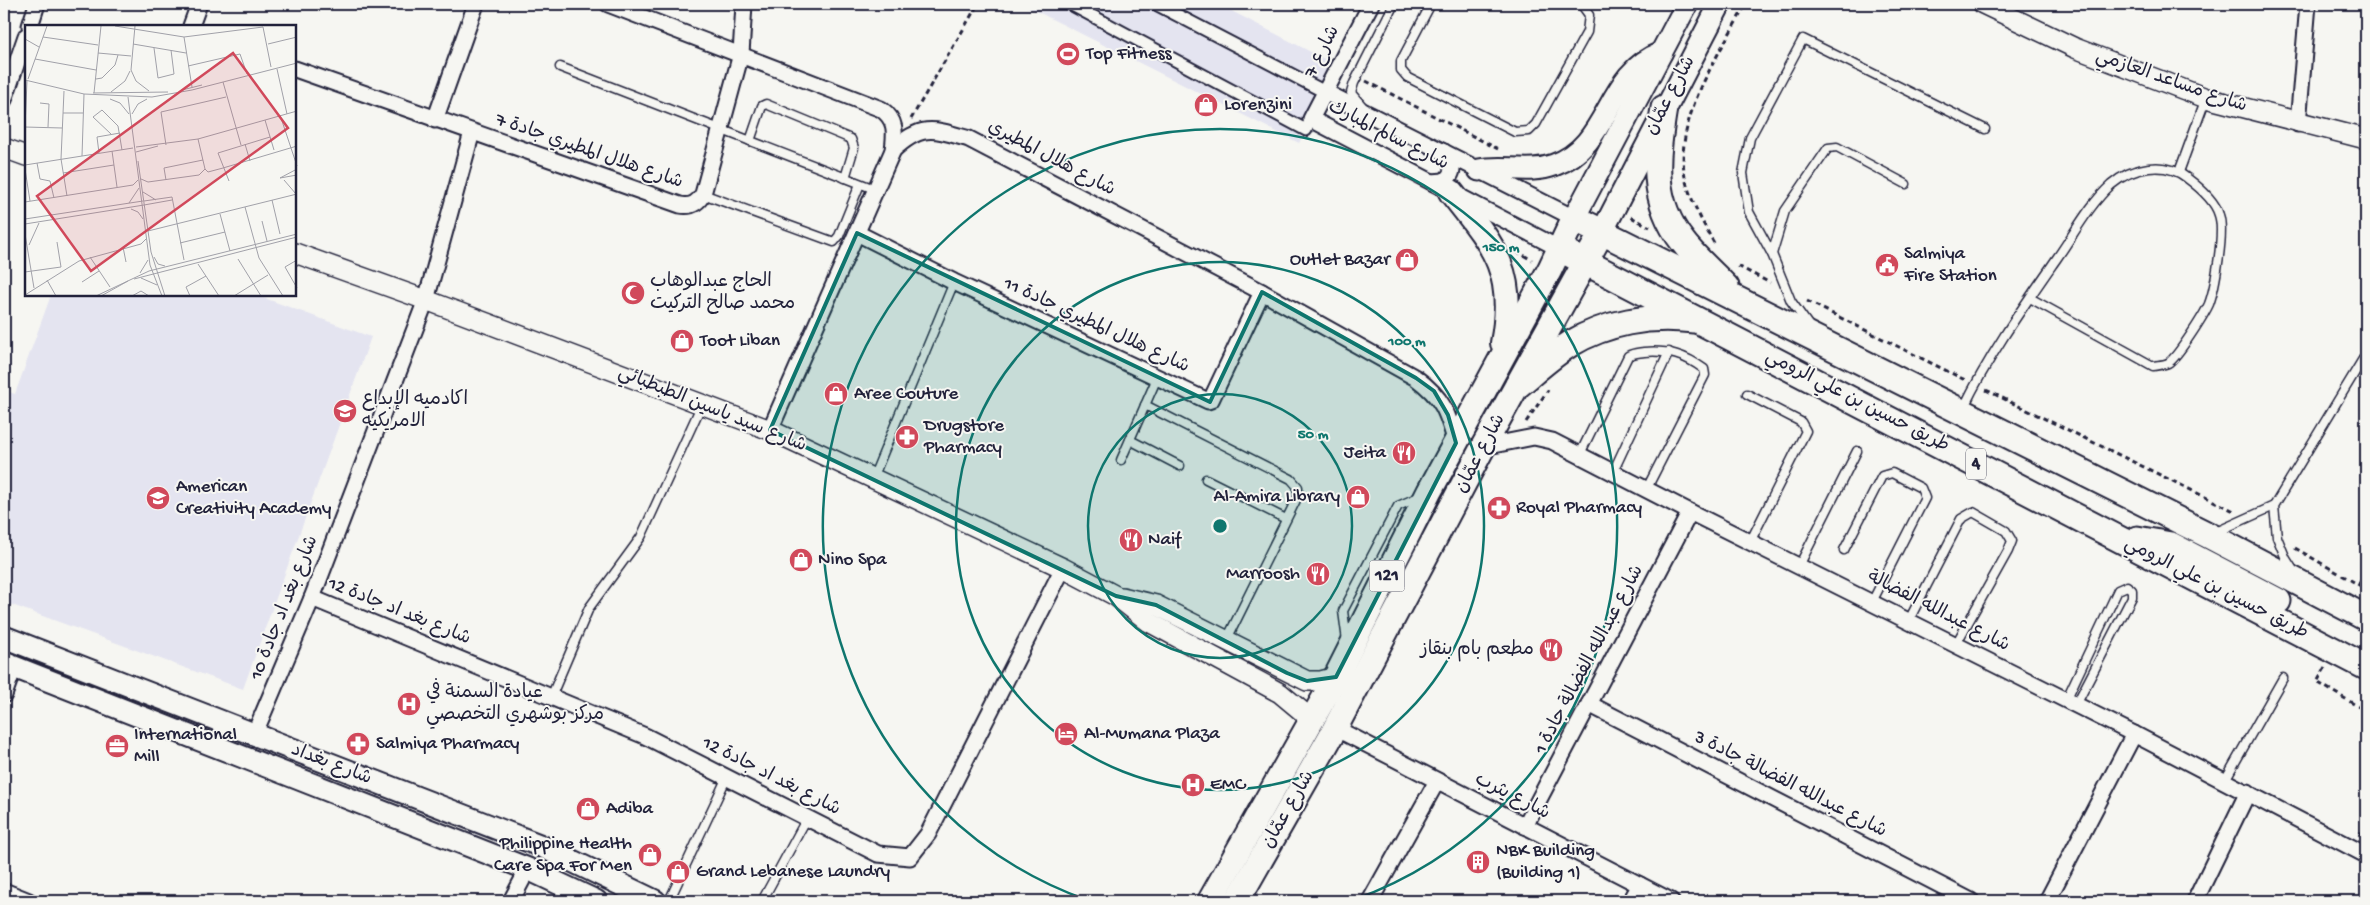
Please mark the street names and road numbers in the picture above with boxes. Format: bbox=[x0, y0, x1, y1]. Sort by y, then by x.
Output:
street label: شارع 7 bbox=[1300, 22, 1346, 83]
street label: شارع مساعد العازمي bbox=[2092, 45, 2250, 121]
street label: شارع عمّان bbox=[1641, 53, 1701, 139]
street label: شارع سالم المبارك bbox=[1324, 96, 1452, 176]
street label: شارع هلال المطيري جادة 7 bbox=[491, 109, 686, 195]
street label: شارع هلال المطيري bbox=[983, 116, 1119, 202]
street label: شارع هلال المطيري جادة 11 bbox=[999, 272, 1193, 379]
street label: طريق حسين بن علي الرومي bbox=[1760, 346, 1953, 460]
street label: شارع سيد ياسين الطبطبائي bbox=[614, 362, 809, 460]
street label: شارع عمّان bbox=[1451, 411, 1511, 497]
road number: 4 bbox=[1966, 448, 1986, 479]
street label: شارع بغد اد جادة 10 bbox=[245, 532, 324, 684]
street label: طريق حسين بن علي الرومي bbox=[2119, 533, 2312, 647]
road number: 121 bbox=[1370, 560, 1404, 592]
street label: شارع عبدالله الفضالة جادة 1 bbox=[1530, 562, 1650, 759]
street label: شارع عبدالله الفضالة bbox=[1863, 566, 2013, 658]
street label: شارع بغد اد جادة 12 bbox=[323, 572, 474, 651]
street label: شارع عبدالله الفضالة جادة 3 bbox=[1689, 726, 1890, 844]
street label: شارع بغد اد جادة 12 bbox=[697, 732, 844, 822]
street label: شارع بغداد bbox=[287, 739, 375, 791]
street label: شارع عمّان bbox=[1257, 767, 1321, 853]
street label: شارع يثرب bbox=[1470, 768, 1554, 826]

